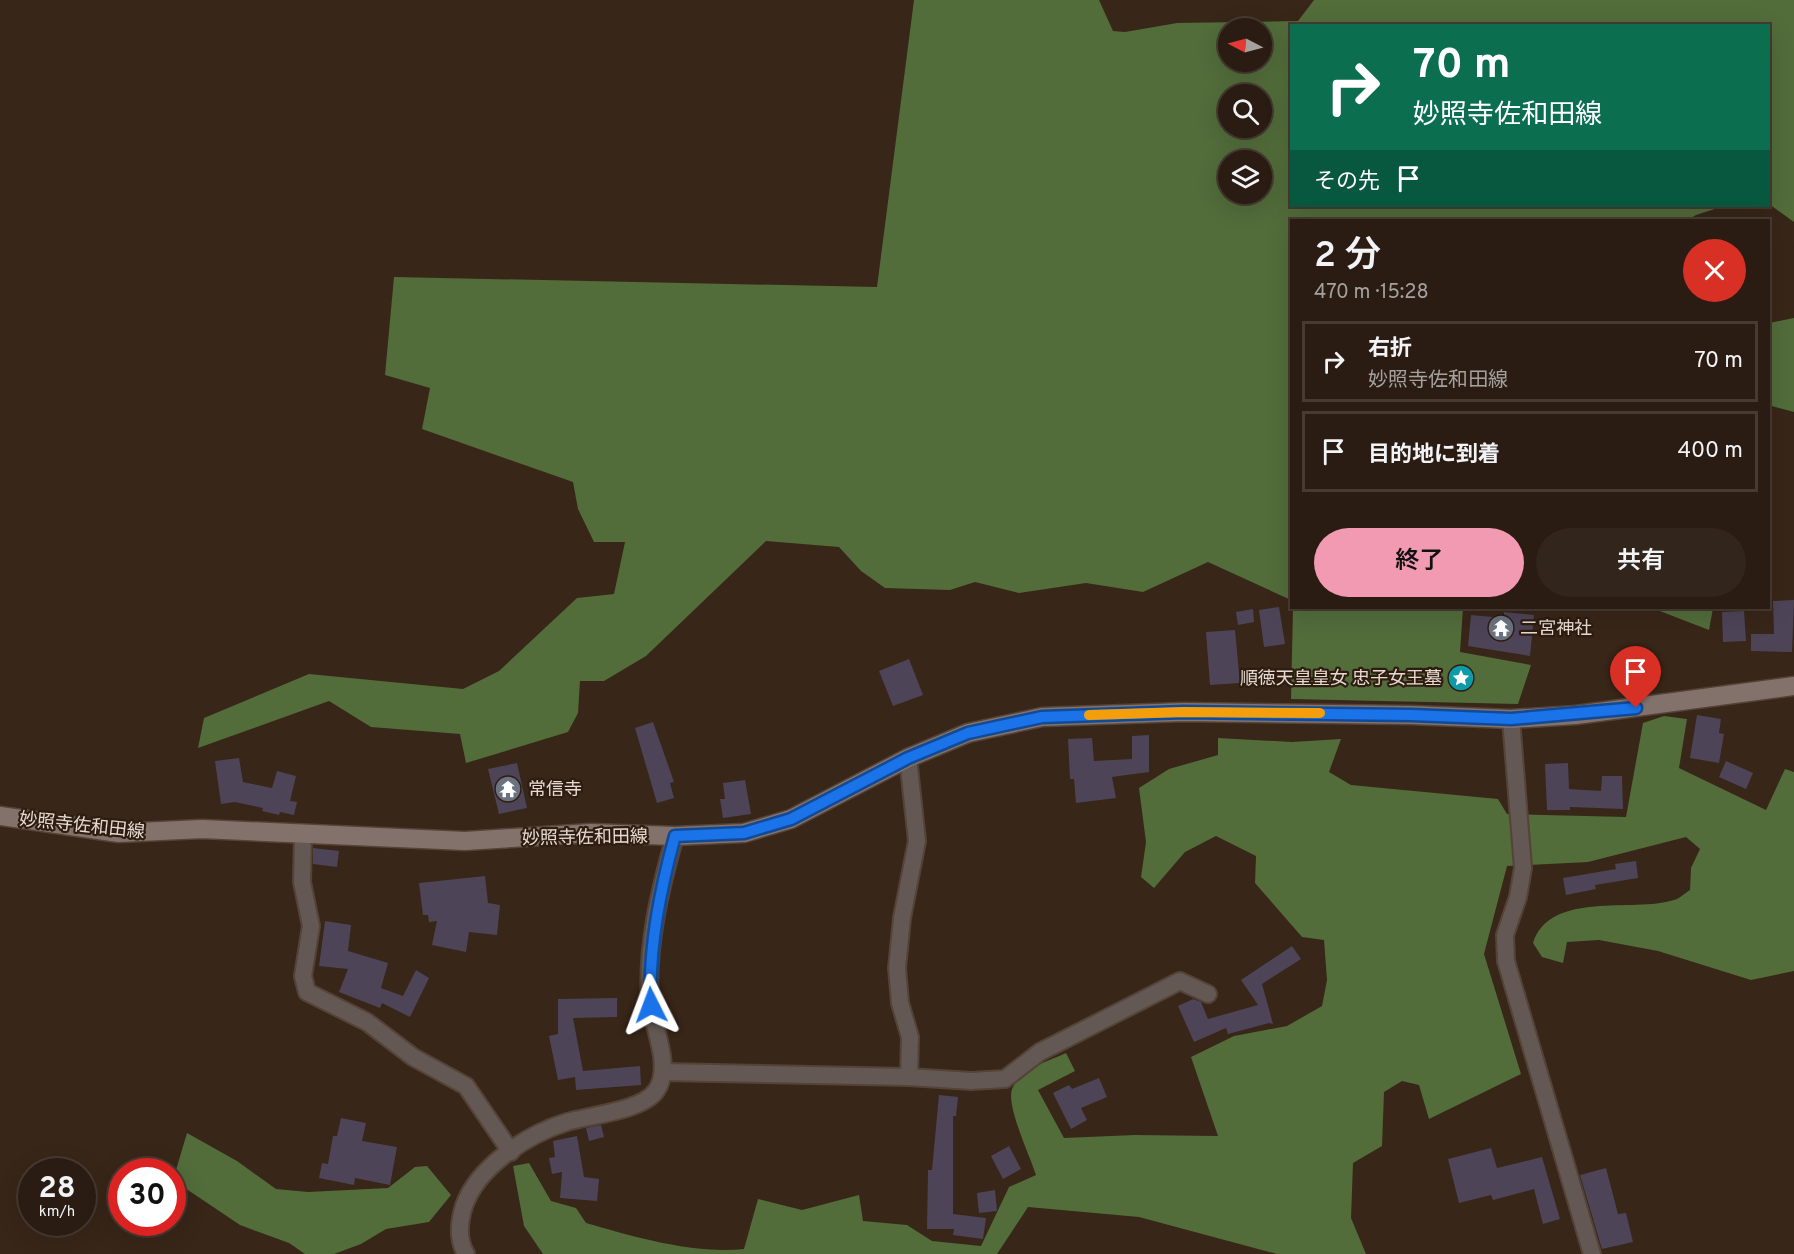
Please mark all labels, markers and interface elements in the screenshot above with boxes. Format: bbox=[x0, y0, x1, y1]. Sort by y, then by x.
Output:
north arrow bbox=[1218, 18, 1272, 72]
map controls bbox=[1218, 18, 1272, 204]
text: 70 m bbox=[1413, 40, 1511, 93]
icon: right bbox=[1314, 48, 1392, 126]
button: search bbox=[1218, 84, 1272, 138]
text: 妙照寺佐和田線 bbox=[1413, 99, 1602, 133]
button: layers bbox=[1218, 150, 1272, 204]
icon: arrive bbox=[1392, 162, 1425, 195]
text: その先 bbox=[1314, 169, 1380, 196]
text: 2 分 bbox=[1314, 234, 1381, 280]
button: close bbox=[1683, 239, 1746, 302]
text: 470 m · 15:28 bbox=[1314, 280, 1429, 306]
text: 右折 bbox=[1368, 336, 1412, 363]
icon: right bbox=[1317, 345, 1350, 378]
text: 70 m bbox=[1694, 348, 1743, 375]
text: 妙照寺佐和田線 bbox=[1368, 368, 1508, 394]
icon: arrive bbox=[1317, 435, 1350, 468]
text: 400 m bbox=[1677, 438, 1743, 465]
text: 目的地に到着 bbox=[1368, 442, 1500, 469]
button: 終了 bbox=[1314, 528, 1524, 597]
button: 共有 bbox=[1536, 528, 1746, 597]
temple icon: 二宮神社 bbox=[1486, 613, 1516, 643]
place label: 二宮神社 bbox=[1520, 618, 1592, 641]
pin bbox=[1610, 646, 1661, 708]
icon: arrive bbox=[1619, 655, 1652, 688]
place icon: 順徳天皇皇女 忠子女王墓 bbox=[1446, 663, 1476, 693]
place label: 順徳天皇皇女 忠子女王墓 bbox=[1240, 668, 1442, 691]
temple icon: 常信寺 bbox=[493, 774, 523, 804]
place label: 常信寺 bbox=[528, 779, 582, 802]
street label: 妙照寺佐和田線 bbox=[18, 808, 146, 845]
street label: 妙照寺佐和田線 bbox=[522, 826, 648, 851]
position arrow bbox=[619, 973, 683, 1037]
speed limit sign: 30 bbox=[108, 1158, 186, 1236]
text: 28 bbox=[38, 1171, 76, 1208]
text: km/h bbox=[39, 1203, 75, 1222]

